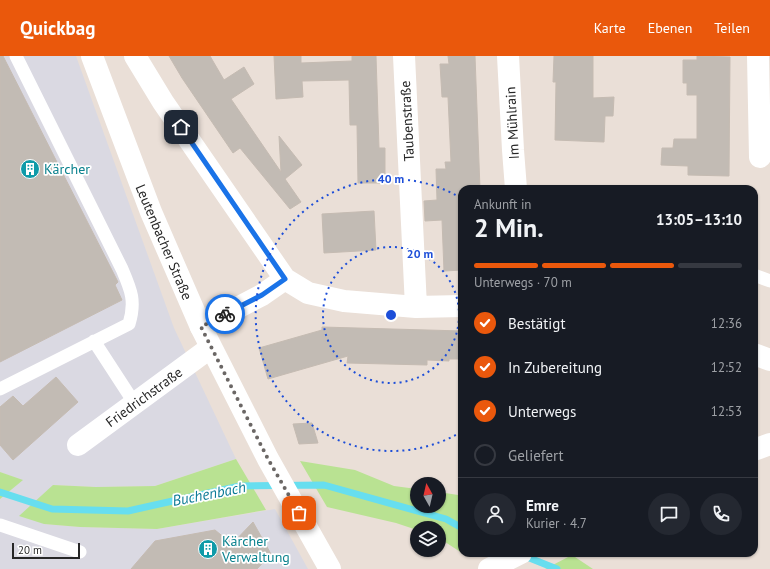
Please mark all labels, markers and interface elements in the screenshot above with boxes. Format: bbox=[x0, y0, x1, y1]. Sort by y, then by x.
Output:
text: Quickbag bbox=[20, 16, 95, 40]
text: Karte bbox=[594, 19, 626, 37]
text: Ebenen bbox=[648, 19, 692, 37]
text: Teilen bbox=[714, 19, 750, 37]
street label: Taubenstraße bbox=[396, 80, 418, 162]
street label: Im Mühlrain bbox=[501, 86, 523, 160]
pin bbox=[164, 110, 198, 144]
icon: home bbox=[170, 116, 192, 138]
building icon: Kärcher bbox=[19, 158, 41, 180]
place label: Kärcher bbox=[44, 160, 90, 178]
text: 40 m bbox=[378, 171, 404, 186]
street label: Leutenbacher Straße bbox=[132, 181, 196, 303]
text: Ankunft in bbox=[474, 196, 531, 213]
text: 13:05–13:10 bbox=[656, 210, 742, 229]
text: 2 Min. bbox=[474, 211, 544, 244]
text: 20 m bbox=[407, 246, 433, 261]
text: Unterwegs · 70 m bbox=[474, 274, 572, 291]
courier bbox=[205, 294, 245, 334]
icon: bike bbox=[214, 303, 236, 325]
centre of rings bbox=[384, 308, 398, 322]
icon: check bbox=[474, 312, 496, 334]
text: Bestätigt bbox=[508, 314, 565, 333]
text: 12:36 bbox=[711, 315, 742, 332]
icon: check bbox=[474, 356, 496, 378]
text: In Zubereitung bbox=[508, 358, 602, 377]
text: 12:52 bbox=[711, 359, 742, 376]
street label: Friedrichstraße bbox=[102, 363, 186, 431]
icon: check bbox=[474, 400, 496, 422]
text: Unterwegs bbox=[508, 402, 576, 421]
text: 12:53 bbox=[711, 403, 742, 420]
text: Geliefert bbox=[508, 446, 564, 465]
water label: Buchenbach bbox=[171, 477, 247, 510]
north arrow bbox=[410, 477, 446, 513]
map controls bbox=[410, 477, 446, 557]
button: person bbox=[474, 493, 516, 535]
button: chat bbox=[648, 493, 690, 535]
button: phone bbox=[700, 493, 742, 535]
pin bbox=[282, 496, 316, 530]
text: Emre bbox=[526, 496, 559, 515]
icon: bag bbox=[288, 502, 310, 524]
text: Kurier · 4.7 bbox=[526, 515, 587, 532]
button: layers bbox=[410, 521, 446, 557]
place label: Kärcher Verwaltung bbox=[221, 532, 290, 566]
building icon: Kärcher Verwaltung bbox=[197, 538, 219, 560]
scale bar bbox=[12, 541, 80, 560]
text: 20 m bbox=[18, 543, 42, 557]

